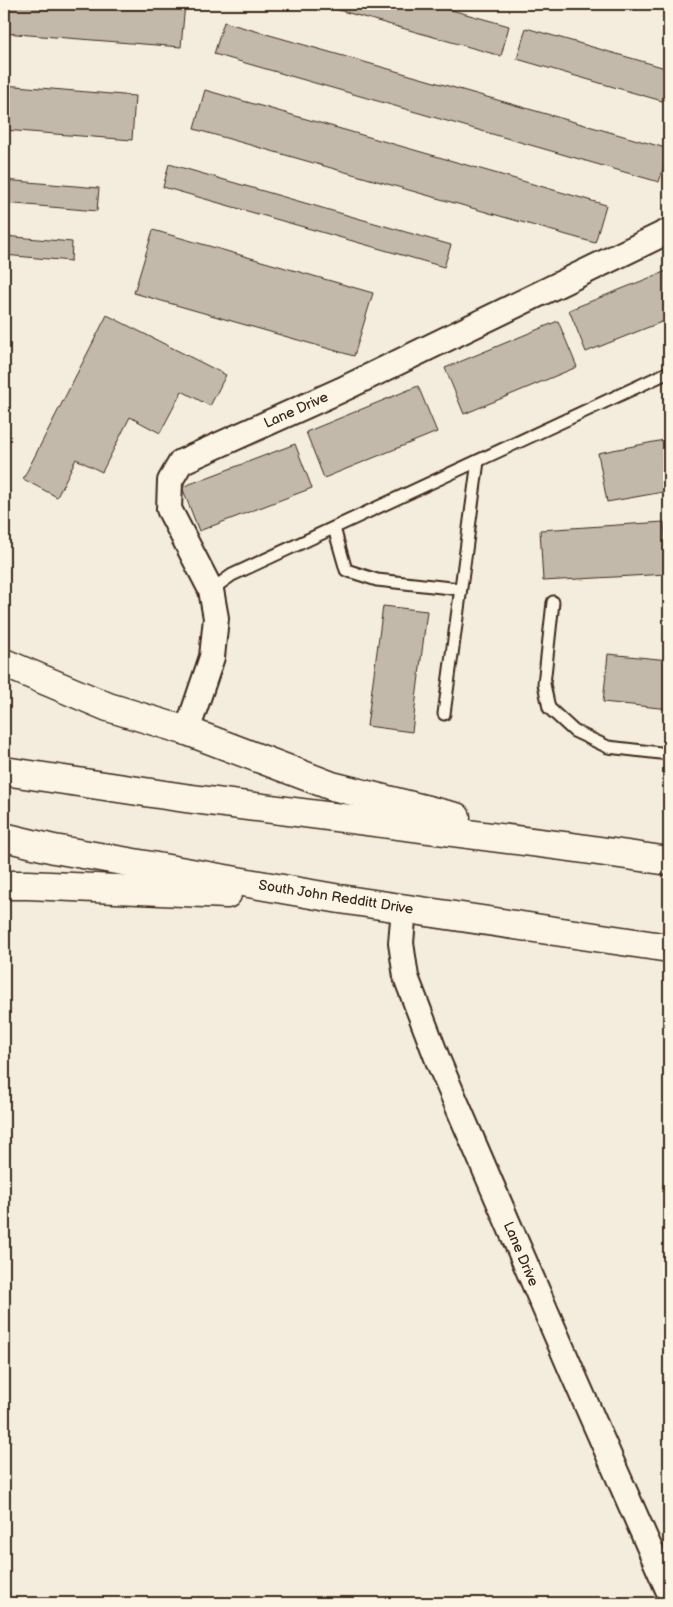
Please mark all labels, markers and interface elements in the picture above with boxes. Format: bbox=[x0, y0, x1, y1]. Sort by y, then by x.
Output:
street label: Lane Drive bbox=[261, 388, 331, 432]
street label: South John Redditt Drive bbox=[257, 876, 415, 918]
street label: Lane Drive bbox=[500, 1219, 542, 1289]

